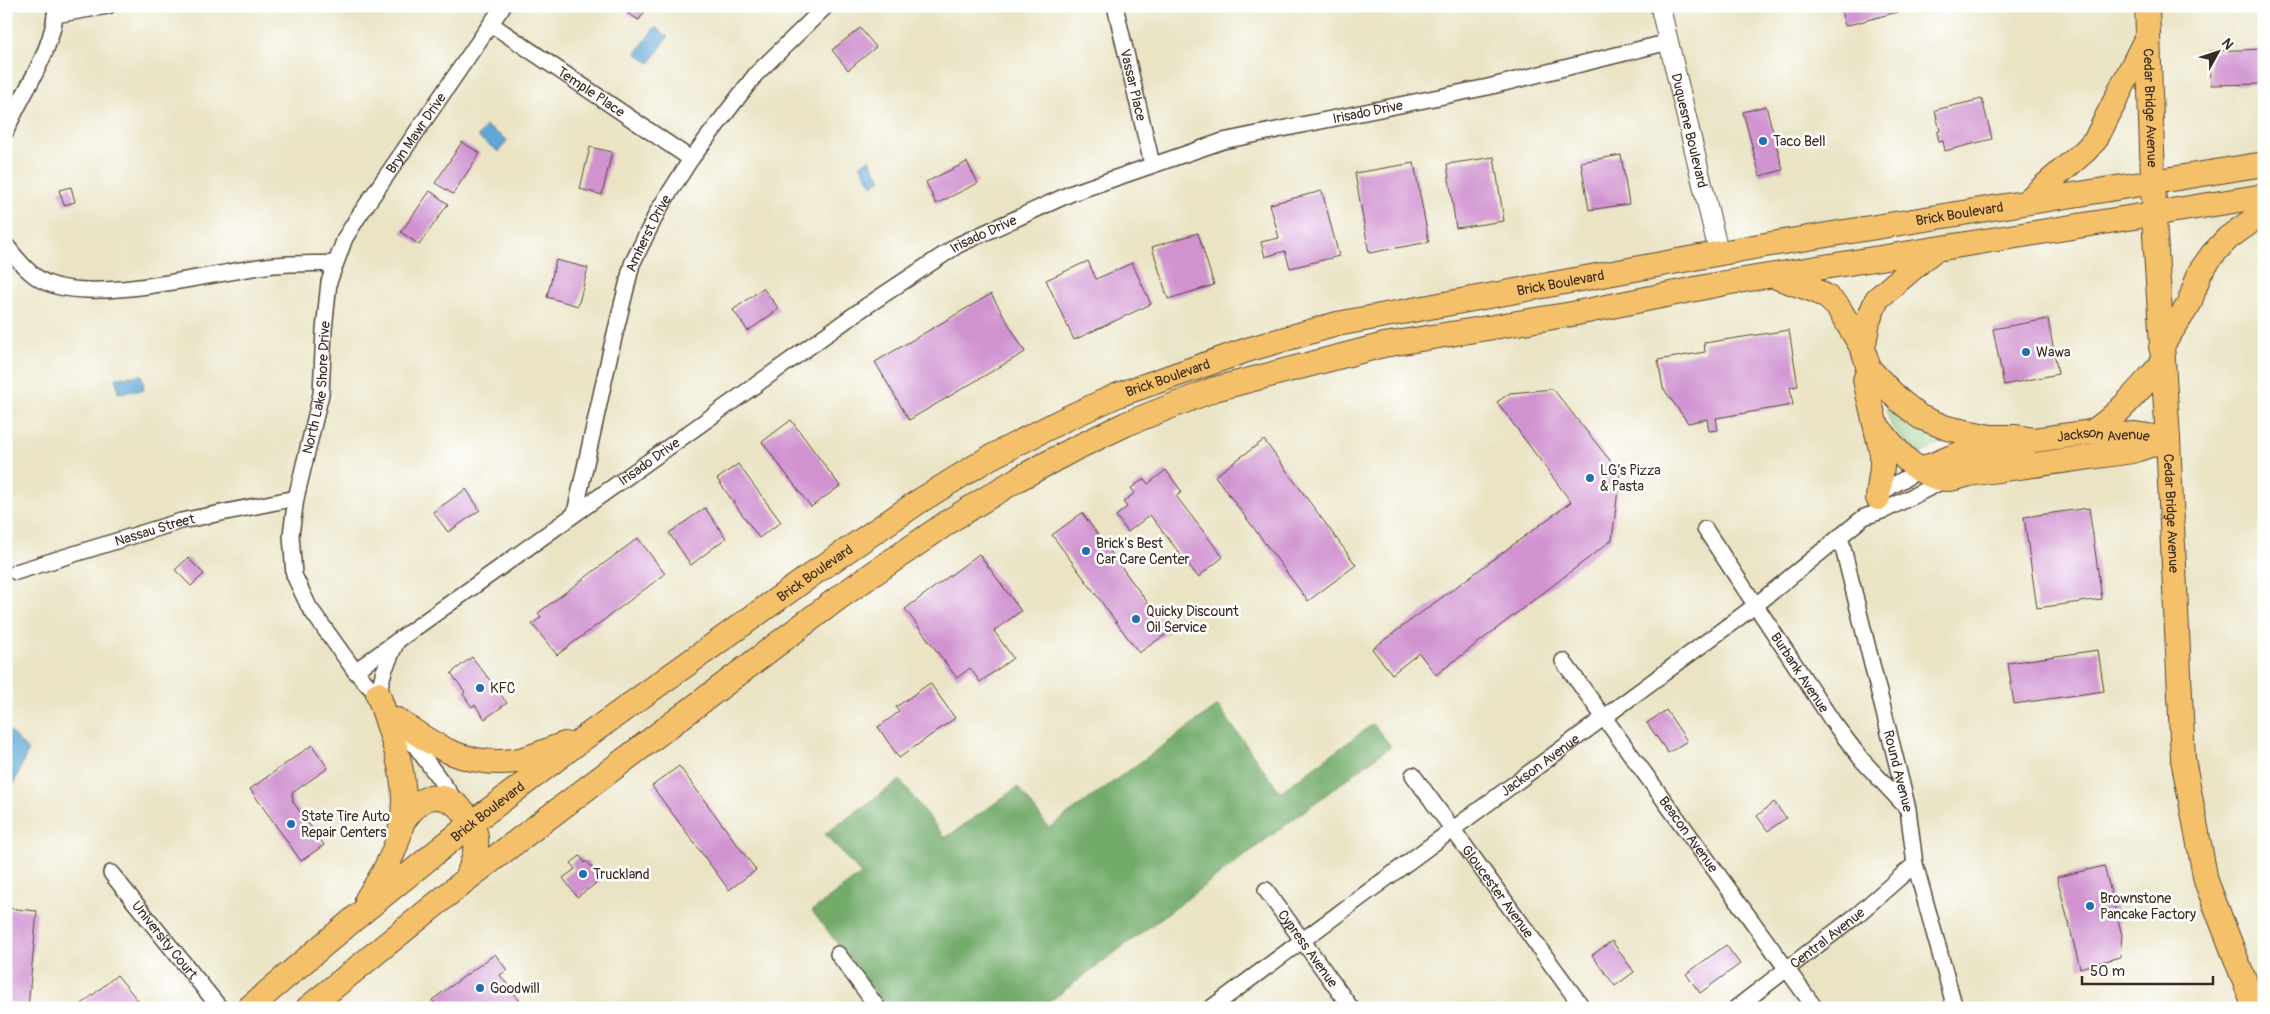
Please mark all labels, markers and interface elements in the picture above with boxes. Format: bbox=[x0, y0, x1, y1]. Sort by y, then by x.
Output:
north arrow bbox=[2192, 28, 2242, 78]
text: N bbox=[2218, 35, 2237, 53]
street label: Vassar Place bbox=[1116, 47, 1150, 123]
street label: Cedar Bridge Avenue bbox=[2139, 48, 2161, 168]
street label: Temple Place bbox=[554, 63, 628, 121]
street label: Duquesne Boulevard bbox=[1667, 72, 1711, 190]
street label: Bryn Mawr Drive bbox=[383, 90, 450, 177]
street label: Irisado Drive bbox=[1331, 97, 1405, 127]
place label: Taco Bell bbox=[1773, 133, 1826, 150]
marker: Taco Bell bbox=[1757, 135, 1769, 147]
street label: Amherst Drive bbox=[622, 191, 675, 274]
street label: Brick Boulevard bbox=[1914, 198, 2005, 229]
street label: Irisado Drive bbox=[947, 211, 1019, 257]
street label: Brick Boulevard bbox=[1515, 267, 1606, 300]
street label: North Lake Shore Drive bbox=[299, 320, 334, 456]
place label: Wawa bbox=[2036, 344, 2070, 361]
marker: Wawa bbox=[2020, 346, 2032, 358]
street label: Brick Boulevard bbox=[1123, 356, 1213, 401]
street label: Jackson Avenue bbox=[2056, 424, 2151, 446]
street label: Irisado Drive bbox=[615, 434, 683, 489]
street label: Cedar Bridge Avenue bbox=[2160, 453, 2182, 573]
place label: LG’s Pizza & Pasta bbox=[1600, 462, 1661, 495]
marker: LG’s Pizza & Pasta bbox=[1584, 472, 1596, 484]
street label: Nassau Street bbox=[113, 510, 197, 550]
place label: Brick's Best Car Care Center bbox=[1096, 535, 1190, 568]
street label: Brick Boulevard bbox=[774, 541, 856, 606]
marker: Brick's Best Car Care Center bbox=[1080, 545, 1092, 557]
place label: Quicky Discount Oil Service bbox=[1146, 603, 1239, 636]
marker: Quicky Discount Oil Service bbox=[1130, 613, 1142, 625]
street label: Burbank Avenue bbox=[1767, 629, 1832, 716]
place label: KFC bbox=[490, 680, 516, 697]
marker: KFC bbox=[474, 682, 486, 694]
street label: Round Avenue bbox=[1880, 728, 1916, 814]
street label: Jackson Avenue bbox=[1497, 730, 1583, 800]
street label: Brick Boulevard bbox=[447, 778, 528, 846]
street label: Beacon Avenue bbox=[1655, 793, 1722, 876]
place label: State Tire Auto Repair Centers bbox=[301, 808, 391, 841]
marker: State Tire Auto Repair Centers bbox=[285, 818, 297, 830]
street label: Gloucester Avenue bbox=[1458, 842, 1537, 942]
place label: Truckland bbox=[593, 866, 650, 883]
marker: Truckland bbox=[577, 868, 589, 880]
place label: Brownstone Pancake Factory bbox=[2100, 890, 2196, 923]
street label: University Court bbox=[128, 898, 202, 983]
marker: Brownstone Pancake Factory bbox=[2084, 900, 2096, 912]
street label: Central Avenue bbox=[1787, 904, 1868, 972]
street label: Cypress Avenue bbox=[1274, 907, 1341, 991]
scale bar bbox=[2082, 954, 2214, 986]
text: 50 m bbox=[2090, 962, 2125, 981]
place label: Goodwill bbox=[490, 980, 540, 997]
marker: Goodwill bbox=[474, 982, 486, 994]

